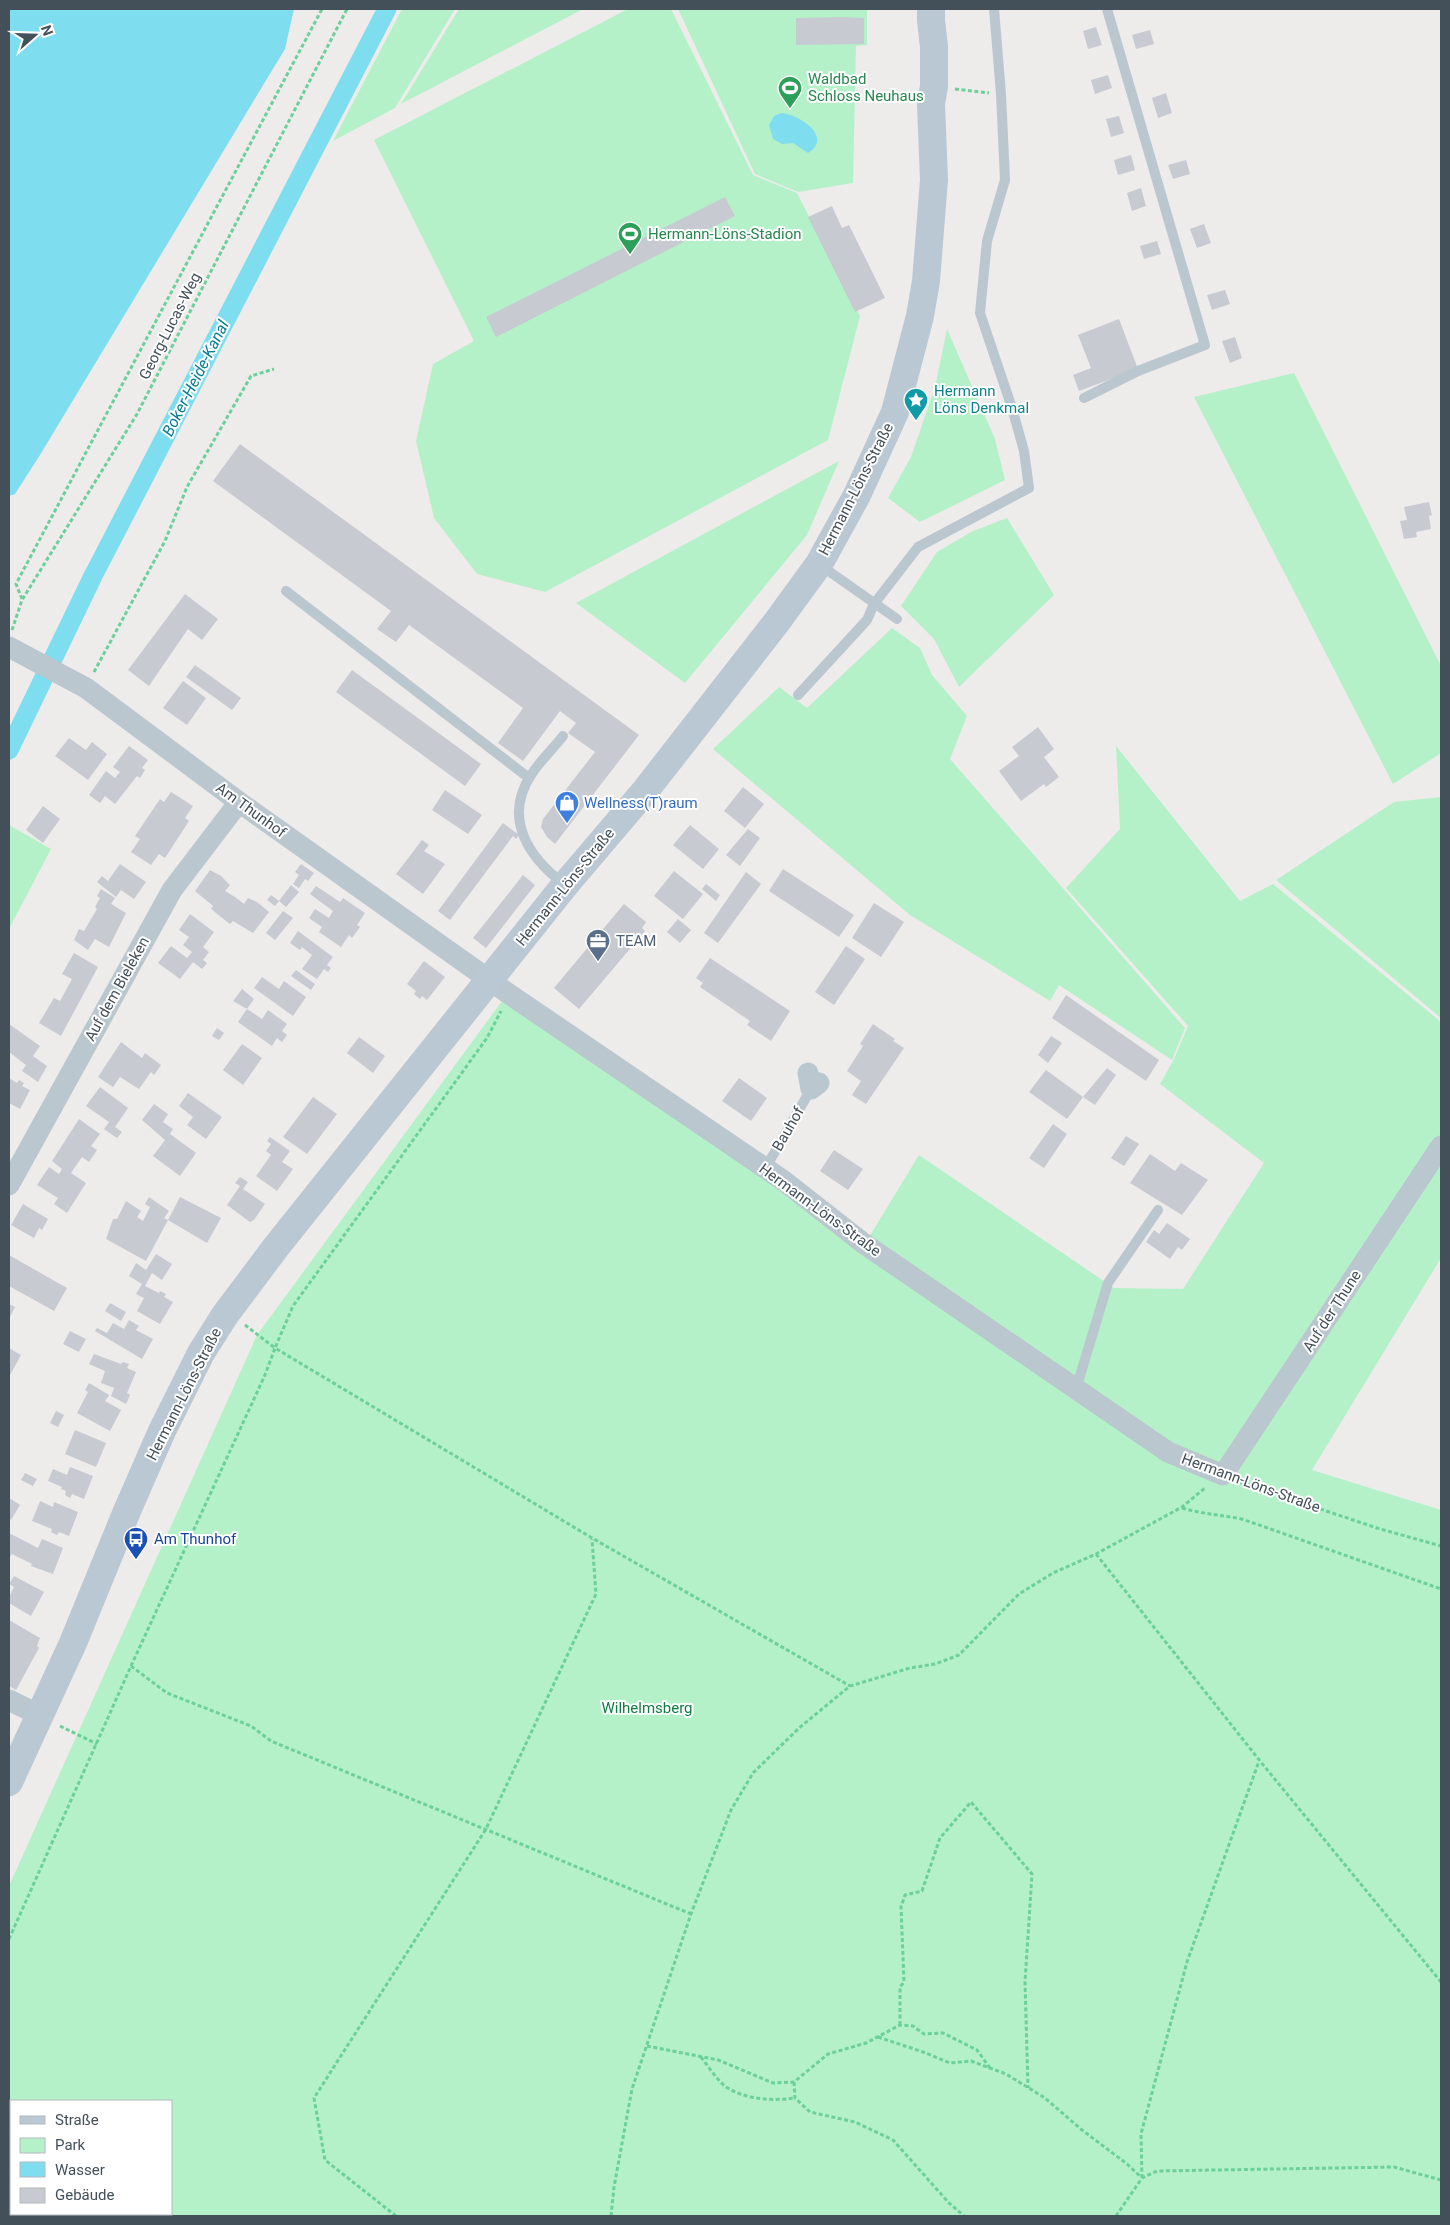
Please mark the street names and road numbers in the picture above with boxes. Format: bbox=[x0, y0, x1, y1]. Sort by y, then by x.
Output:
street label: Georg-Lucas-Weg bbox=[135, 270, 205, 382]
street label: Hermann-Löns-Straße bbox=[815, 420, 897, 558]
street label: Am Thunhof bbox=[212, 779, 290, 842]
street label: Hermann-Löns-Straße bbox=[512, 824, 618, 949]
street label: Auf dem Bieleken bbox=[81, 934, 153, 1044]
street label: Bauhof bbox=[768, 1103, 808, 1154]
street label: Hermann-Löns-Straße bbox=[756, 1160, 884, 1260]
street label: Auf der Thune bbox=[1299, 1267, 1365, 1355]
street label: Hermann-Löns-Straße bbox=[143, 1325, 225, 1463]
street label: Hermann-Löns-Straße bbox=[1179, 1450, 1323, 1516]

